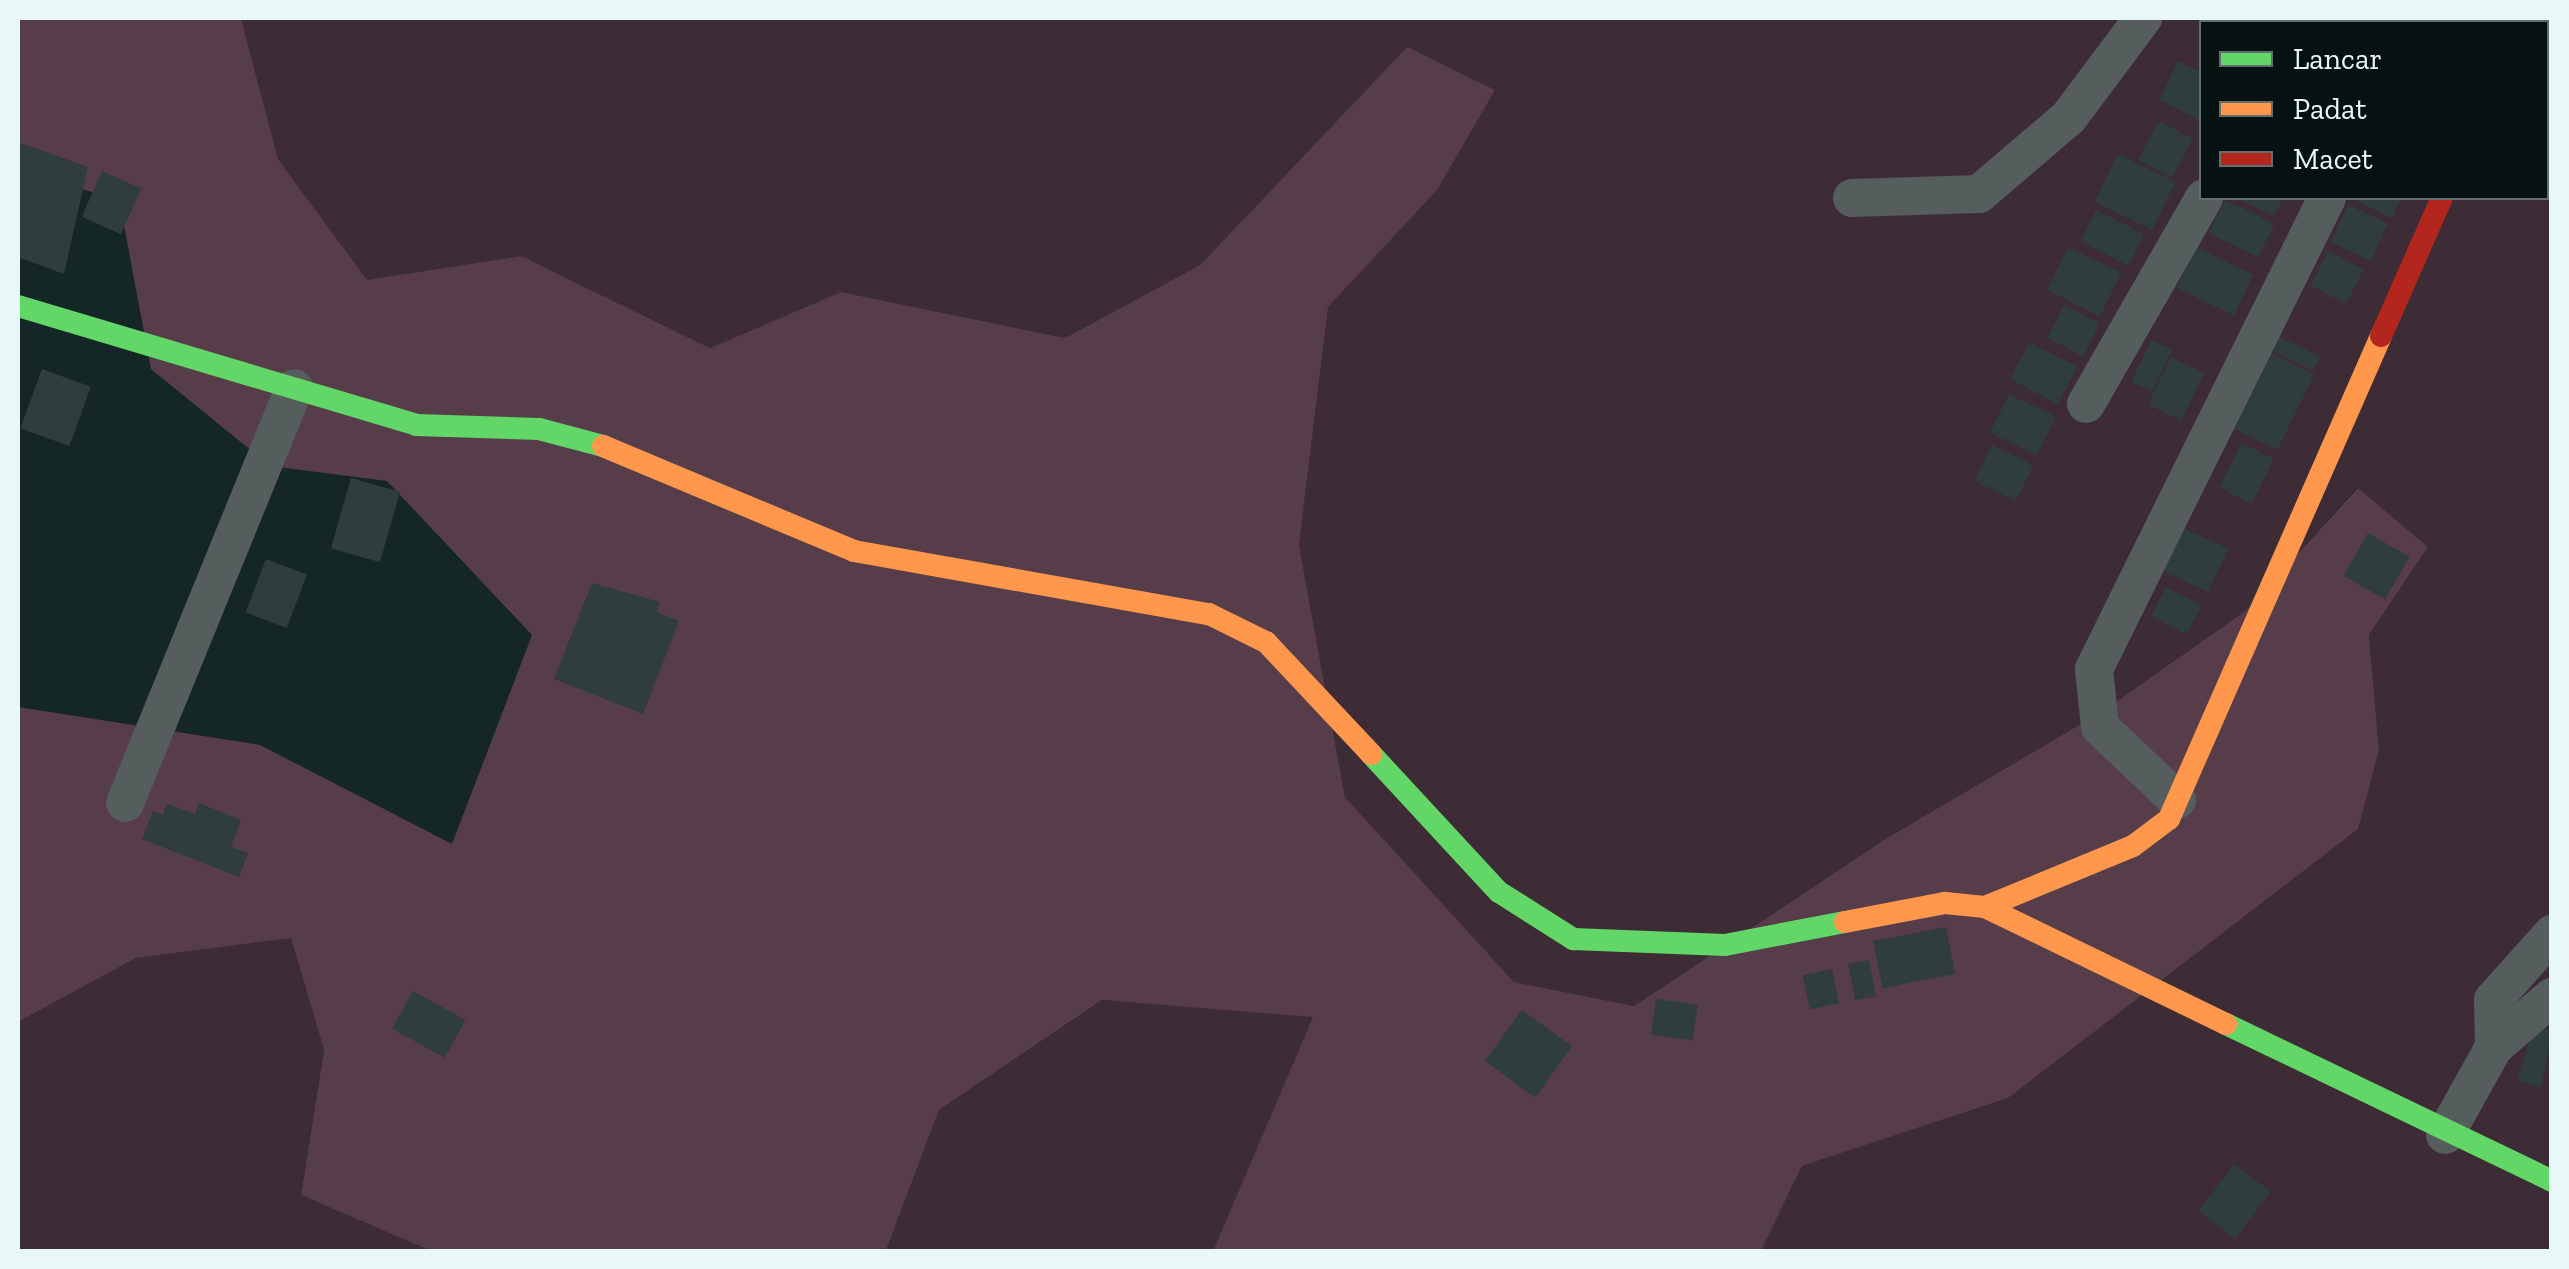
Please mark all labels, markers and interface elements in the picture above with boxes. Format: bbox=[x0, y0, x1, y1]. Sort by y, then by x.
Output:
legend bbox=[2199, 20, 2549, 200]
text: Lancar bbox=[2293, 41, 2382, 77]
text: Padat bbox=[2293, 91, 2367, 127]
text: Macet bbox=[2293, 141, 2373, 177]

